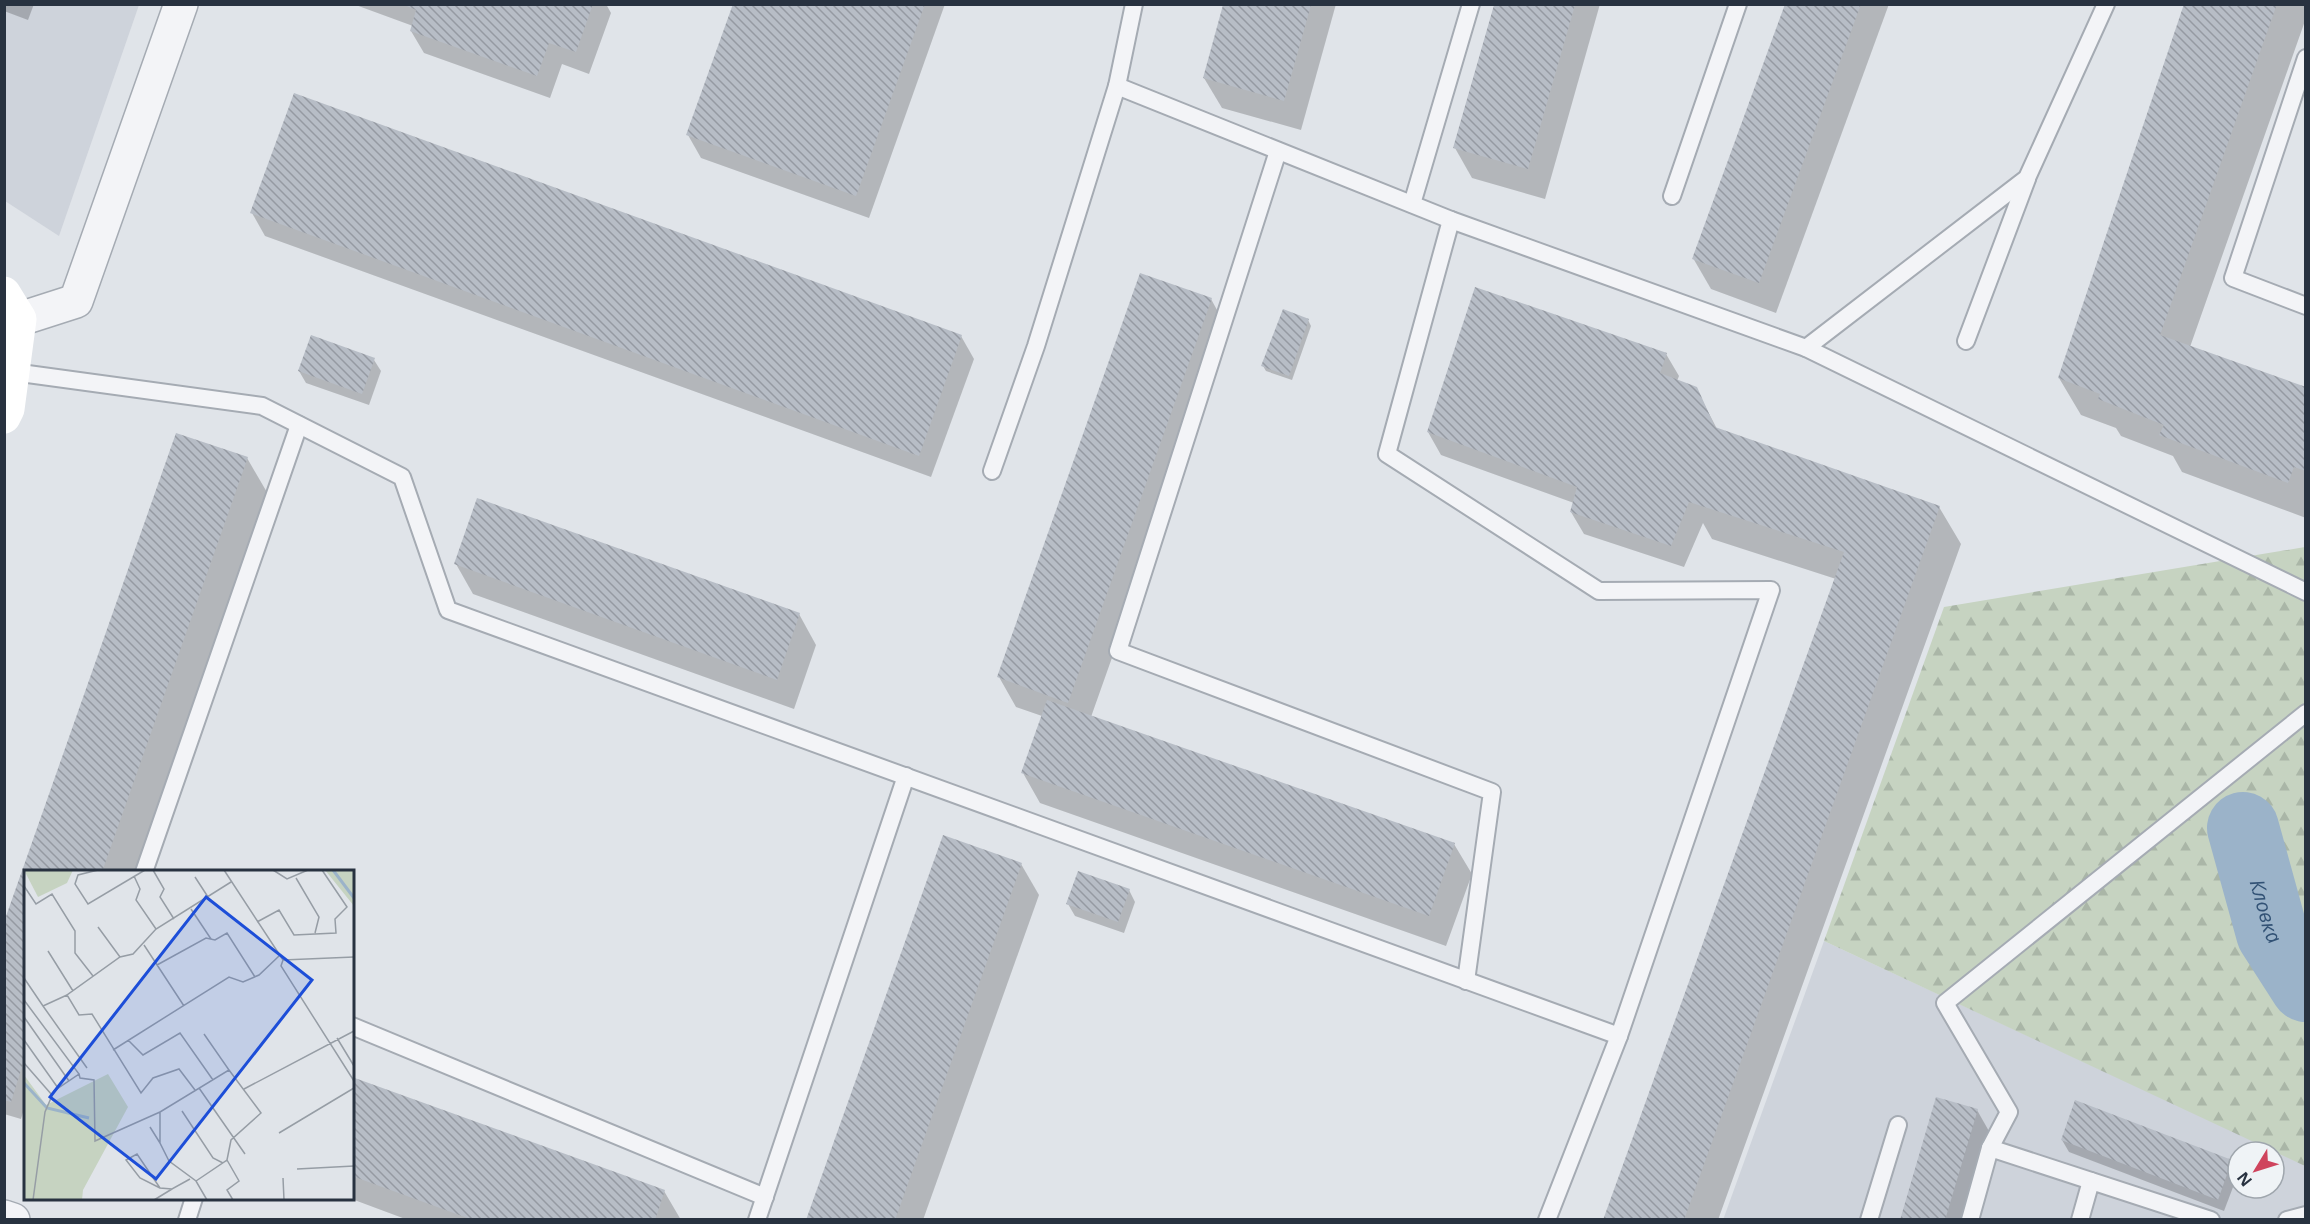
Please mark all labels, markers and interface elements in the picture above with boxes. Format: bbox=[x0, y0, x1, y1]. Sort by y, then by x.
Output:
inset map bbox=[24, 870, 354, 1200]
water label: Кловка bbox=[2244, 876, 2289, 948]
north arrow bbox=[2226, 1140, 2286, 1200]
text: N bbox=[2232, 1167, 2257, 1191]

